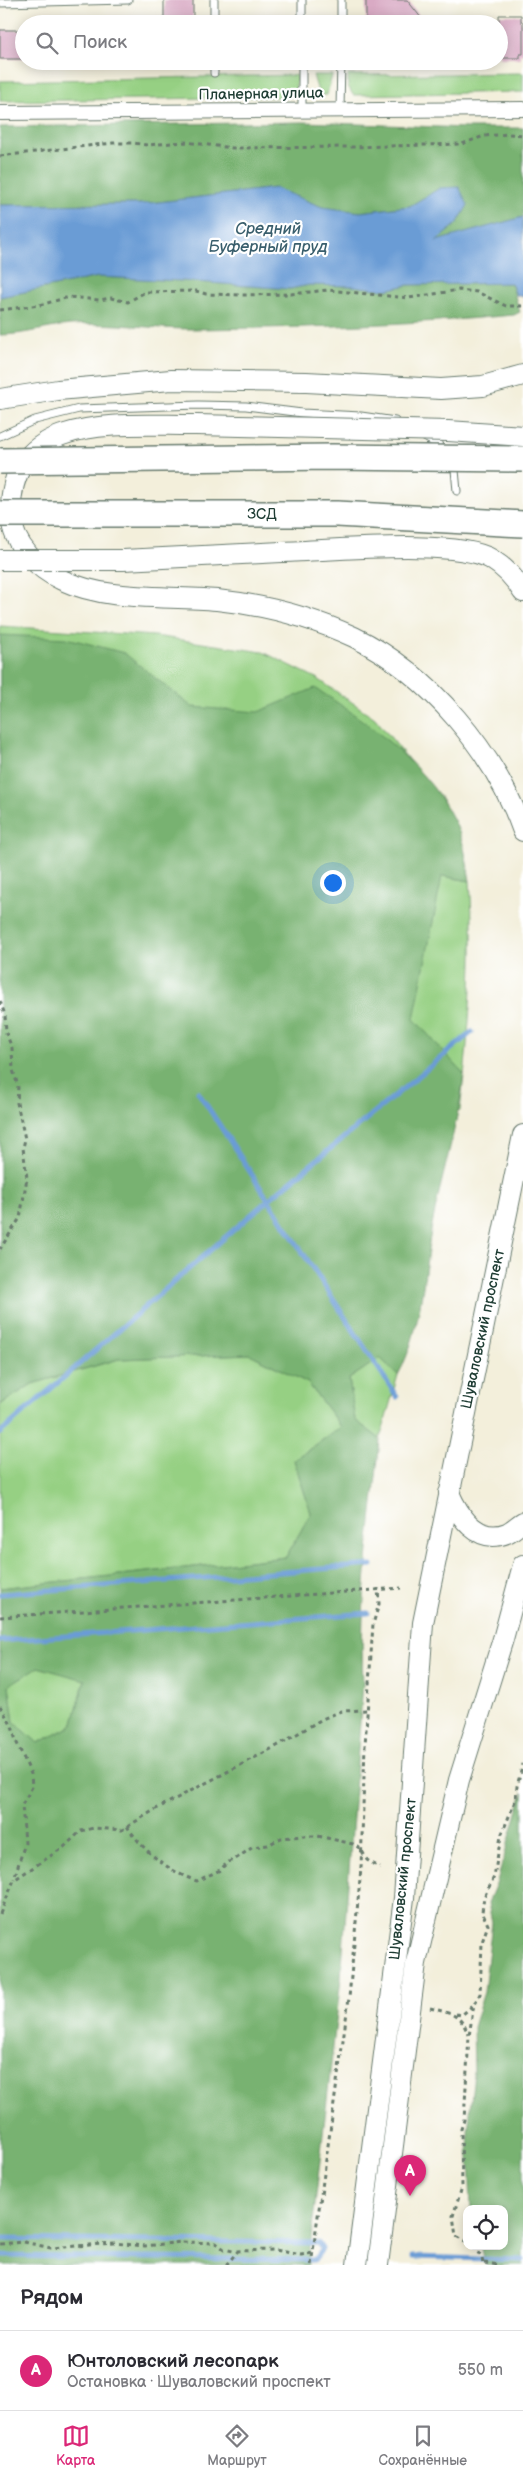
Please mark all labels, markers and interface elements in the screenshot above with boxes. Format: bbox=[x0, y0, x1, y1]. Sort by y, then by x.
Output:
search box bbox=[15, 15, 508, 70]
icon: search bbox=[33, 29, 61, 57]
text: Поиск bbox=[73, 31, 127, 54]
street label: Планерная улица bbox=[198, 83, 324, 105]
water label: Средний Буферный пруд bbox=[208, 220, 328, 257]
street label: ЗСД bbox=[247, 505, 277, 524]
your location bbox=[320, 870, 346, 896]
street label: Шуваловский проспект bbox=[457, 1247, 509, 1411]
street label: Шуваловский проспект bbox=[385, 1797, 421, 1961]
pin: A bbox=[394, 2155, 426, 2196]
map controls bbox=[463, 2205, 508, 2250]
button: locate bbox=[463, 2205, 508, 2250]
text: Рядом bbox=[20, 2285, 83, 2310]
text: Юнтоловский лесопарк bbox=[67, 2350, 278, 2373]
text: A bbox=[31, 2361, 41, 2380]
text: 550 m bbox=[458, 2361, 503, 2380]
text: Остановка · Шуваловский проспект bbox=[67, 2373, 331, 2392]
tab: Карта bbox=[56, 2422, 95, 2469]
tab: Маршрут bbox=[207, 2422, 267, 2469]
tab: Сохранённые bbox=[379, 2422, 467, 2469]

